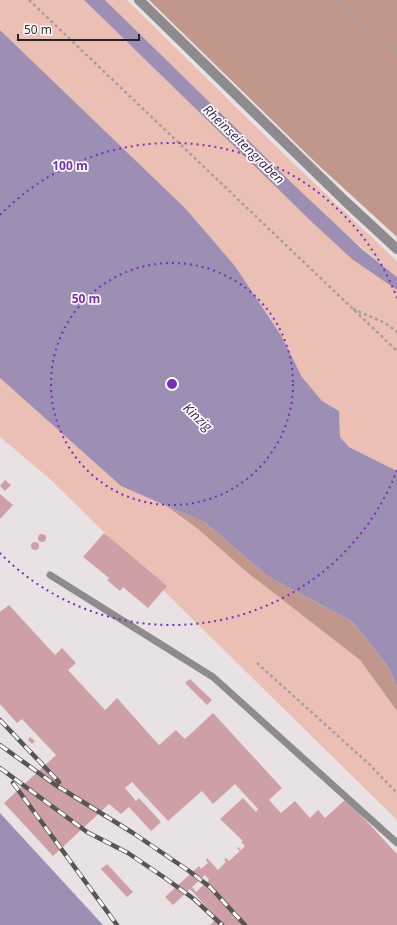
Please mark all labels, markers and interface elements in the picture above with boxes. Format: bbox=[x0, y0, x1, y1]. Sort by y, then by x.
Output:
scale bar bbox=[18, 16, 139, 42]
text: 50 m bbox=[24, 21, 52, 38]
water label: Rheinseitengraben bbox=[199, 101, 289, 187]
text: 100 m bbox=[52, 157, 88, 174]
text: 50 m bbox=[72, 290, 100, 307]
centre of rings bbox=[165, 377, 179, 391]
water label: Kinzig bbox=[179, 399, 217, 436]

